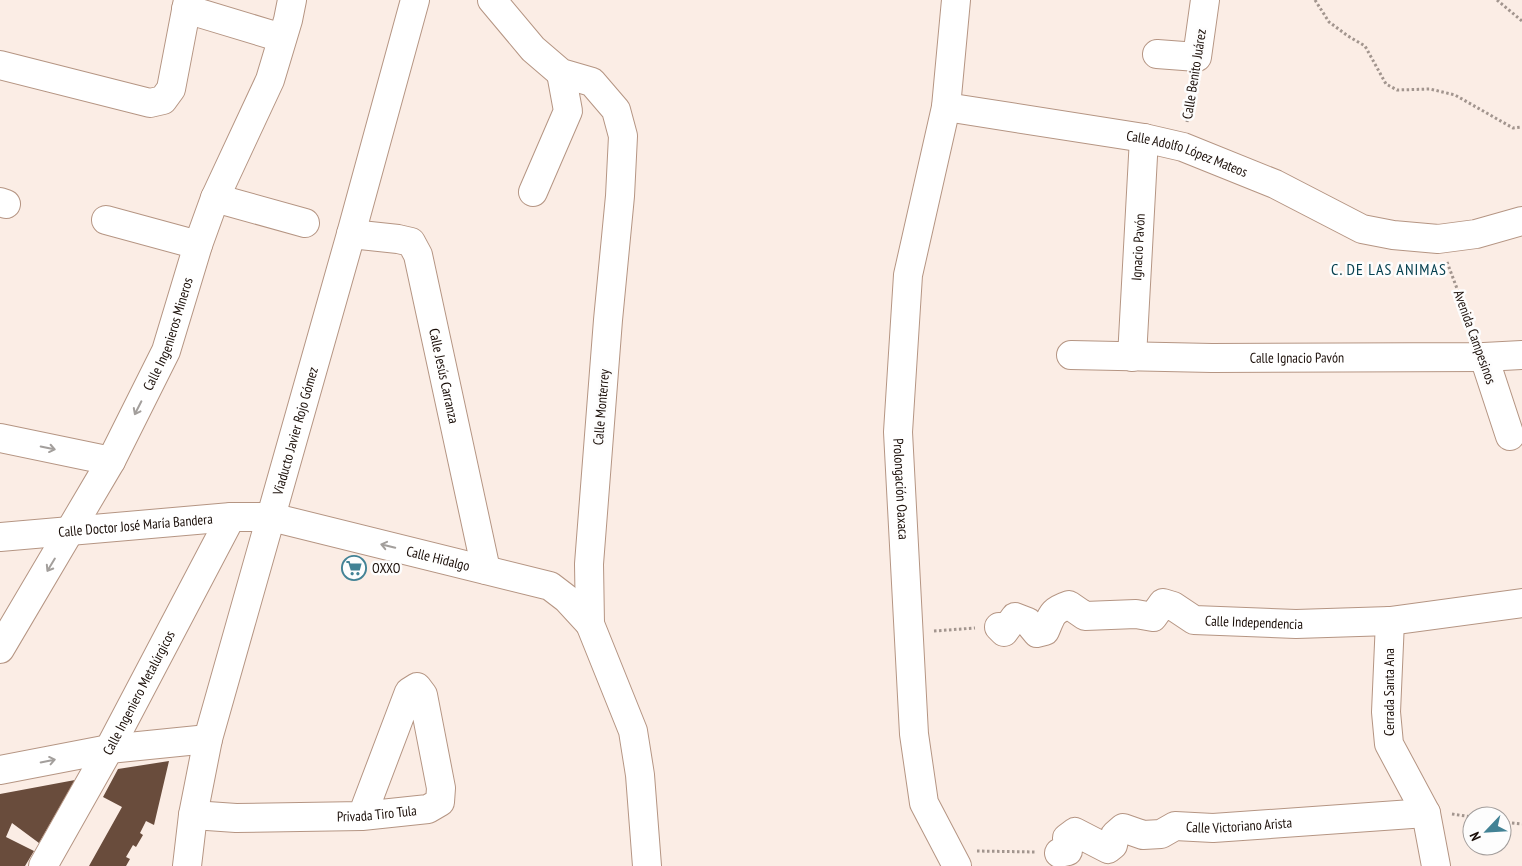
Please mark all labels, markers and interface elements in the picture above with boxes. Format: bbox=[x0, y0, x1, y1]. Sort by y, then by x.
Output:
street label: Calle Benito Juárez bbox=[1178, 28, 1210, 120]
street label: Calle Adolfo López Mateos bbox=[1125, 126, 1251, 181]
street label: Ignacio Pavón bbox=[1127, 213, 1149, 281]
district label: C. DE LAS ANIMAS bbox=[1331, 259, 1447, 279]
street label: Calle Ingenieros Mineros bbox=[139, 275, 197, 394]
street label: Avenida Campesinos bbox=[1450, 288, 1500, 387]
street label: Calle Jesús Carranza bbox=[425, 327, 463, 425]
street label: Calle Ignacio Pavón bbox=[1250, 349, 1344, 367]
street label: Viaducto Javier Rojo Gómez bbox=[268, 365, 322, 498]
street label: Calle Monterrey bbox=[589, 368, 613, 446]
one-way arrow bbox=[133, 400, 142, 415]
street label: Prolongación Oaxaca bbox=[889, 438, 913, 540]
one-way arrow bbox=[39, 444, 55, 453]
street label: Calle Doctor José María Bandera bbox=[58, 510, 213, 541]
one-way arrow bbox=[380, 541, 396, 550]
street label: Calle Hidalgo bbox=[405, 542, 472, 575]
supermarket icon: OXXO bbox=[341, 555, 367, 581]
one-way arrow bbox=[45, 558, 55, 572]
place label: OXXO bbox=[372, 559, 401, 577]
street label: Calle Independencia bbox=[1205, 611, 1303, 633]
street label: Calle Ingeniero Metalúrgicos bbox=[98, 627, 179, 758]
street label: Cerrada Santa Ana bbox=[1380, 648, 1398, 736]
one-way arrow bbox=[40, 756, 56, 765]
street label: Privada Tiro Tula bbox=[337, 801, 418, 825]
north arrow bbox=[1462, 806, 1512, 856]
street label: Calle Victoriano Arista bbox=[1185, 813, 1293, 837]
text: N bbox=[1465, 829, 1485, 844]

